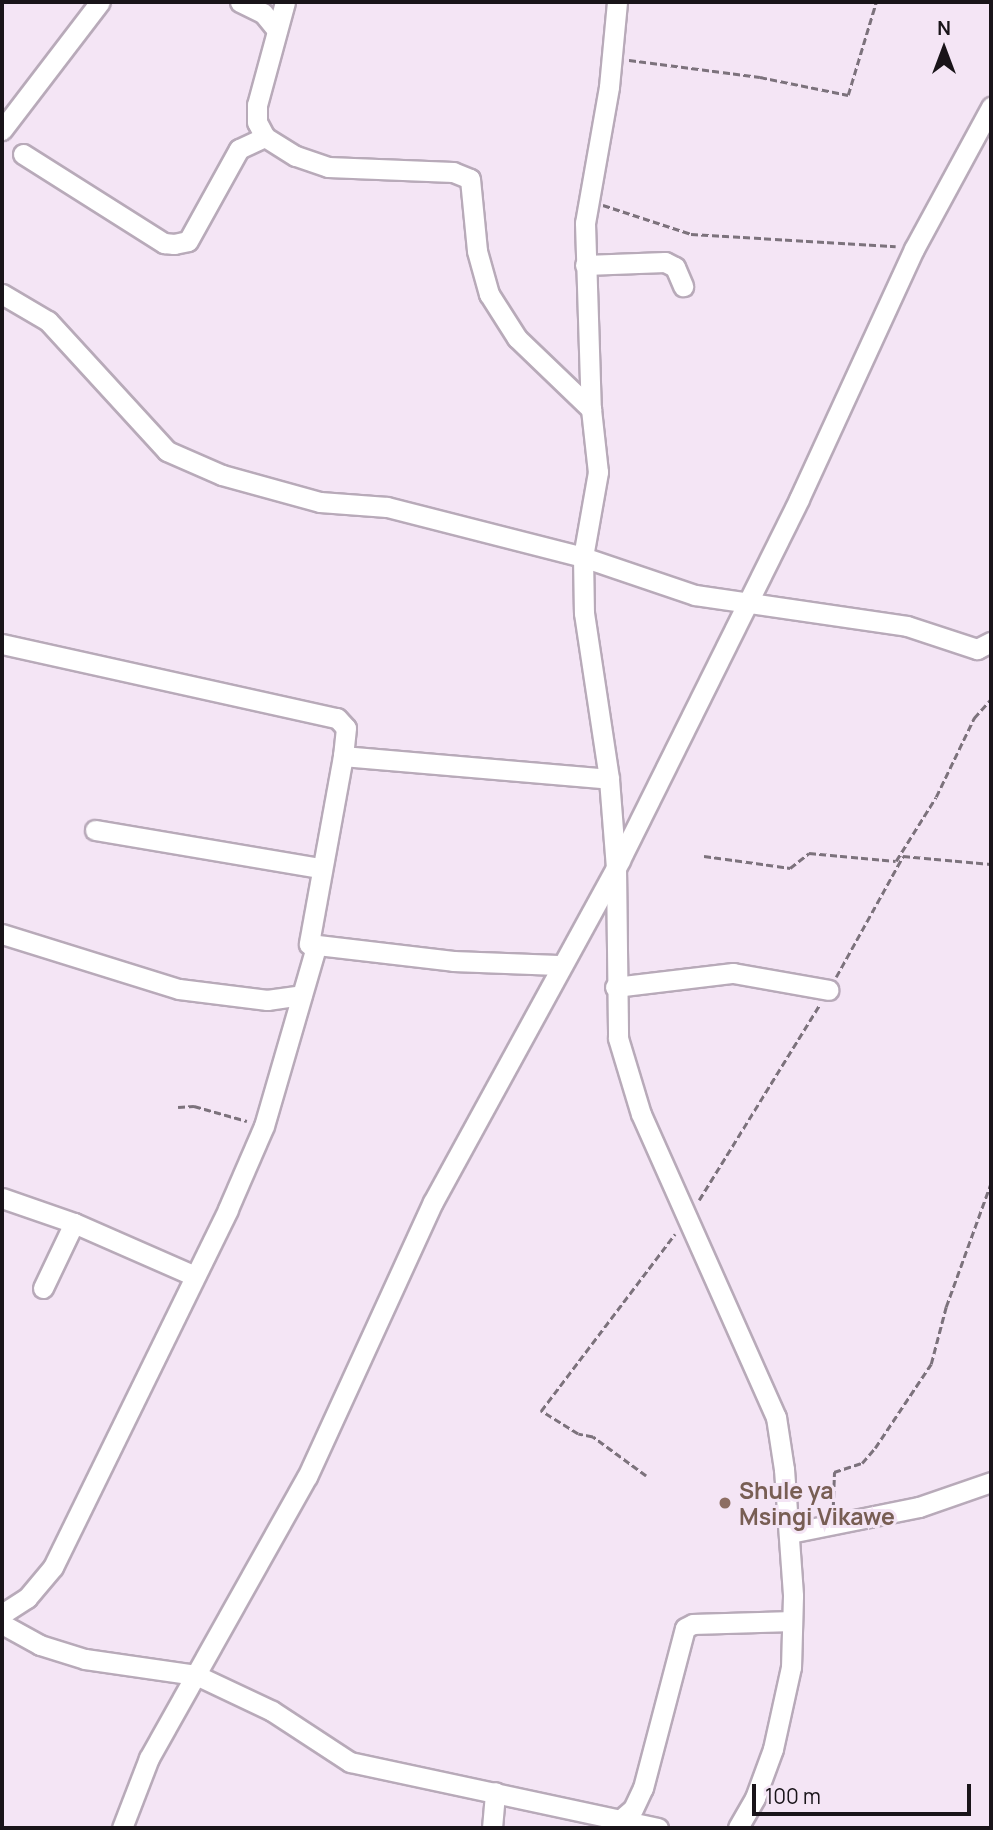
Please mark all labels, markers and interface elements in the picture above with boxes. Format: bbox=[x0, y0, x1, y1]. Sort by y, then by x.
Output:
north arrow bbox=[909, 14, 979, 84]
text: N bbox=[937, 15, 951, 41]
place label: Shule ya Msingi Vikawe bbox=[739, 1476, 895, 1530]
marker: Shule ya Msingi Vikawe bbox=[717, 1495, 733, 1511]
scale bar bbox=[755, 1770, 974, 1814]
text: 100 m bbox=[765, 1782, 821, 1810]

